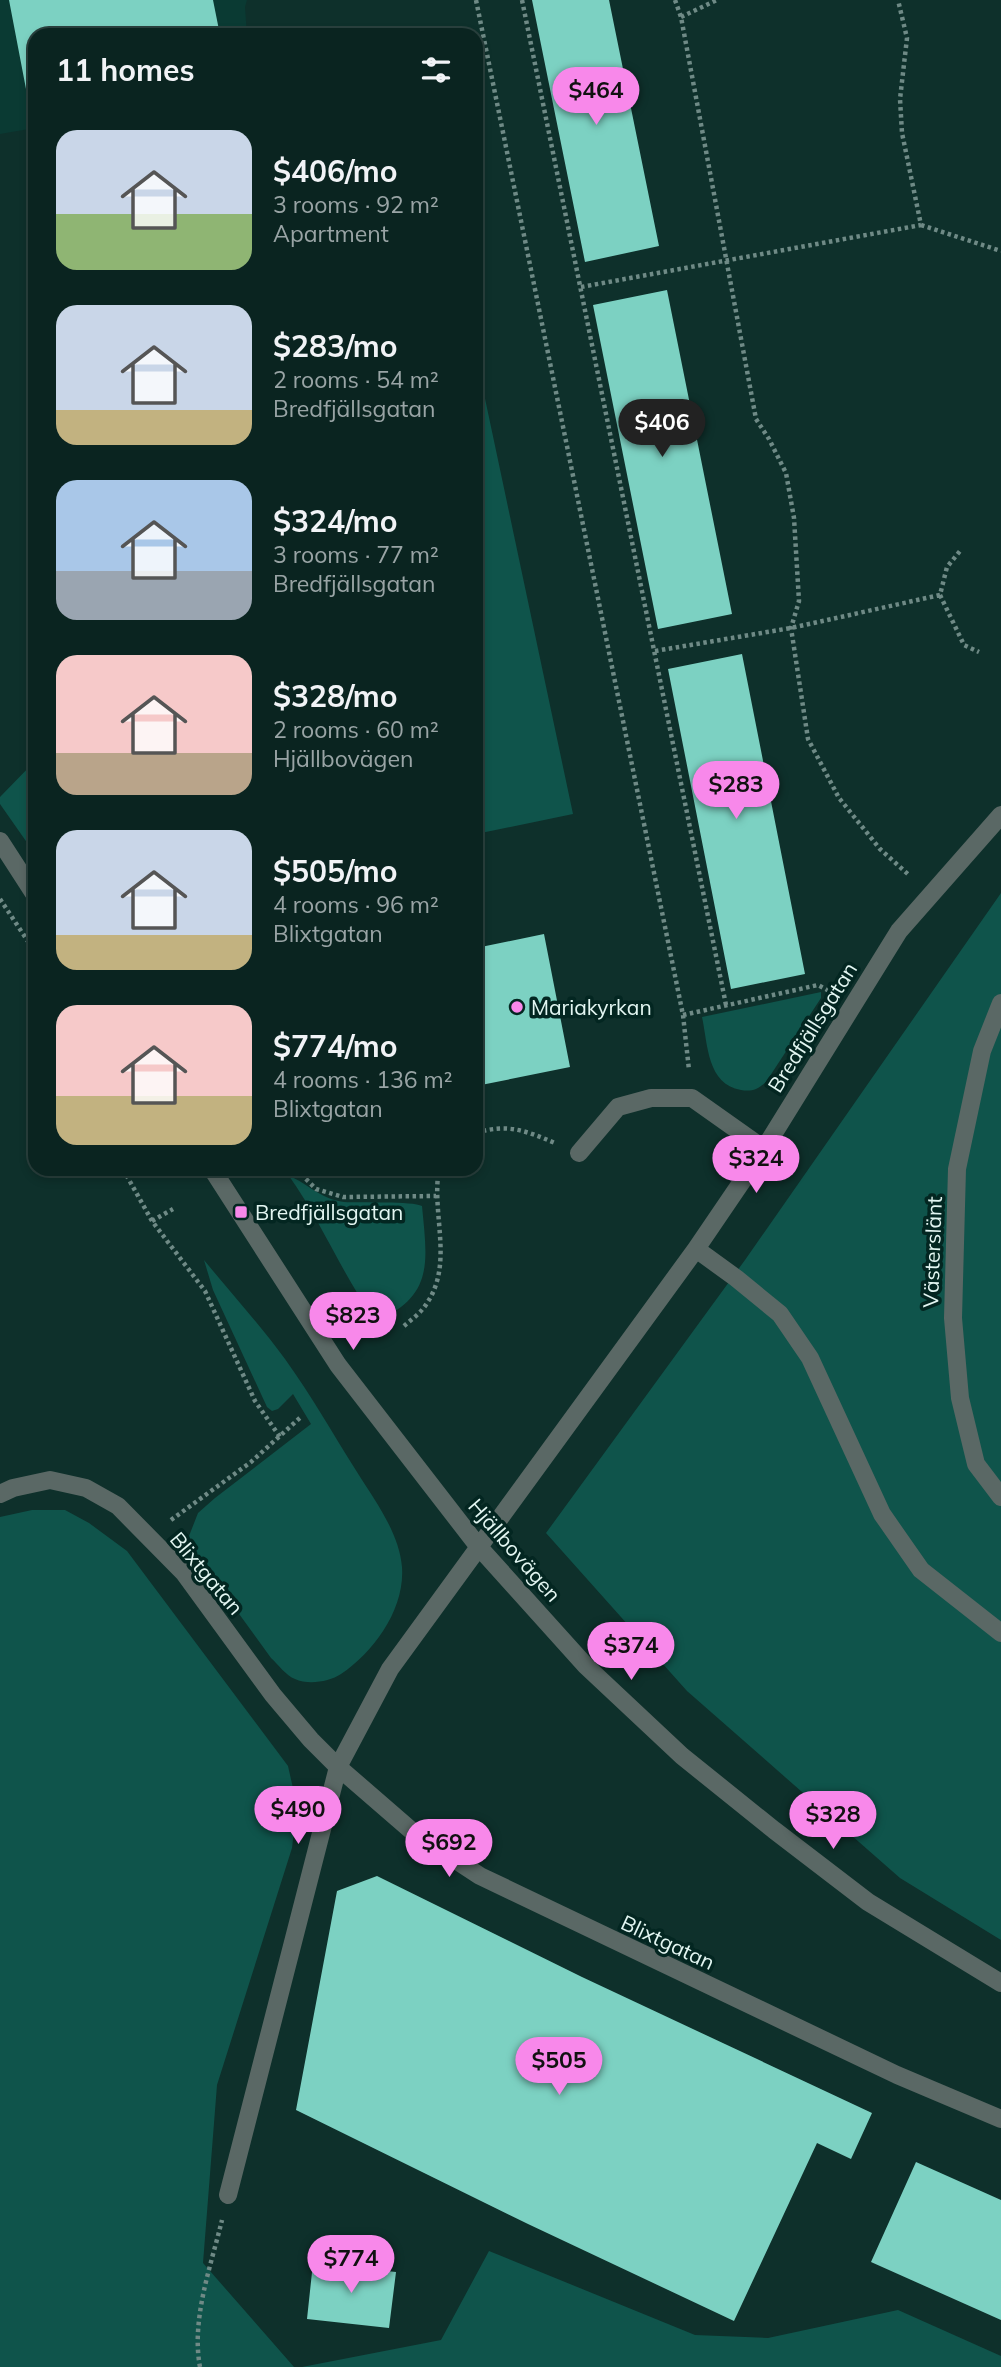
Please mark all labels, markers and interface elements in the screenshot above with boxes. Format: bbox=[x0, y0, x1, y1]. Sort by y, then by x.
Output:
text: 11 homes bbox=[56, 51, 195, 89]
icon: filters bbox=[417, 51, 455, 89]
pin: $464 bbox=[555, 68, 637, 127]
text: $464 bbox=[568, 75, 624, 104]
text: $406/mo bbox=[273, 152, 397, 190]
icon: home bbox=[112, 158, 196, 242]
text: 3 rooms · 92 m² bbox=[273, 190, 439, 219]
text: Apartment bbox=[273, 219, 389, 248]
text: $283/mo bbox=[273, 327, 397, 365]
icon: home bbox=[112, 333, 196, 417]
text: 2 rooms · 54 m² bbox=[273, 365, 439, 394]
text: Bredfjällsgatan bbox=[273, 394, 436, 423]
pin: $406 bbox=[621, 400, 703, 459]
text: $406 bbox=[634, 407, 690, 436]
text: $324/mo bbox=[273, 502, 397, 540]
icon: home bbox=[112, 508, 196, 592]
text: 3 rooms · 77 m² bbox=[273, 540, 439, 569]
text: Bredfjällsgatan bbox=[273, 569, 436, 598]
text: $328/mo bbox=[273, 677, 397, 715]
icon: home bbox=[112, 683, 196, 767]
text: 2 rooms · 60 m² bbox=[273, 715, 439, 744]
text: Hjällbovägen bbox=[273, 744, 413, 773]
pin: $283 bbox=[695, 762, 777, 821]
text: $283 bbox=[708, 769, 764, 798]
text: $505/mo bbox=[273, 852, 397, 890]
icon: home bbox=[112, 858, 196, 942]
text: 4 rooms · 96 m² bbox=[273, 890, 439, 919]
text: Blixtgatan bbox=[273, 919, 383, 948]
street label: Bredfjällsgatan bbox=[762, 957, 862, 1097]
place label: Mariakyrkan bbox=[531, 994, 652, 1020]
marker: Mariakyrkan bbox=[509, 999, 525, 1015]
text: $774/mo bbox=[273, 1027, 397, 1065]
icon: home bbox=[112, 1033, 196, 1117]
text: 4 rooms · 136 m² bbox=[273, 1065, 453, 1094]
text: Blixtgatan bbox=[273, 1094, 383, 1123]
pin: $324 bbox=[715, 1136, 797, 1195]
text: $324 bbox=[728, 1143, 784, 1172]
street label: Västerslänt bbox=[917, 1196, 947, 1308]
place label: Bredfjällsgatan bbox=[255, 1199, 403, 1225]
marker: Bredfjällsgatan bbox=[233, 1204, 249, 1220]
pin: $823 bbox=[312, 1292, 394, 1352]
text: $823 bbox=[325, 1300, 381, 1329]
street label: Hjällbovägen bbox=[463, 1493, 567, 1607]
street label: Blixtgatan bbox=[165, 1526, 249, 1620]
pin: $374 bbox=[590, 1622, 672, 1682]
text: $374 bbox=[603, 1630, 659, 1659]
pin: $490 bbox=[257, 1786, 339, 1846]
pin: $328 bbox=[792, 1792, 874, 1851]
text: $490 bbox=[270, 1794, 326, 1823]
text: $328 bbox=[805, 1799, 861, 1828]
pin: $692 bbox=[408, 1820, 490, 1879]
text: $692 bbox=[421, 1827, 477, 1856]
street label: Blixtgatan bbox=[617, 1909, 719, 1975]
pin: $505 bbox=[518, 2038, 600, 2097]
text: $505 bbox=[531, 2045, 587, 2074]
pin: $774 bbox=[310, 2236, 392, 2295]
text: $774 bbox=[323, 2243, 379, 2272]

